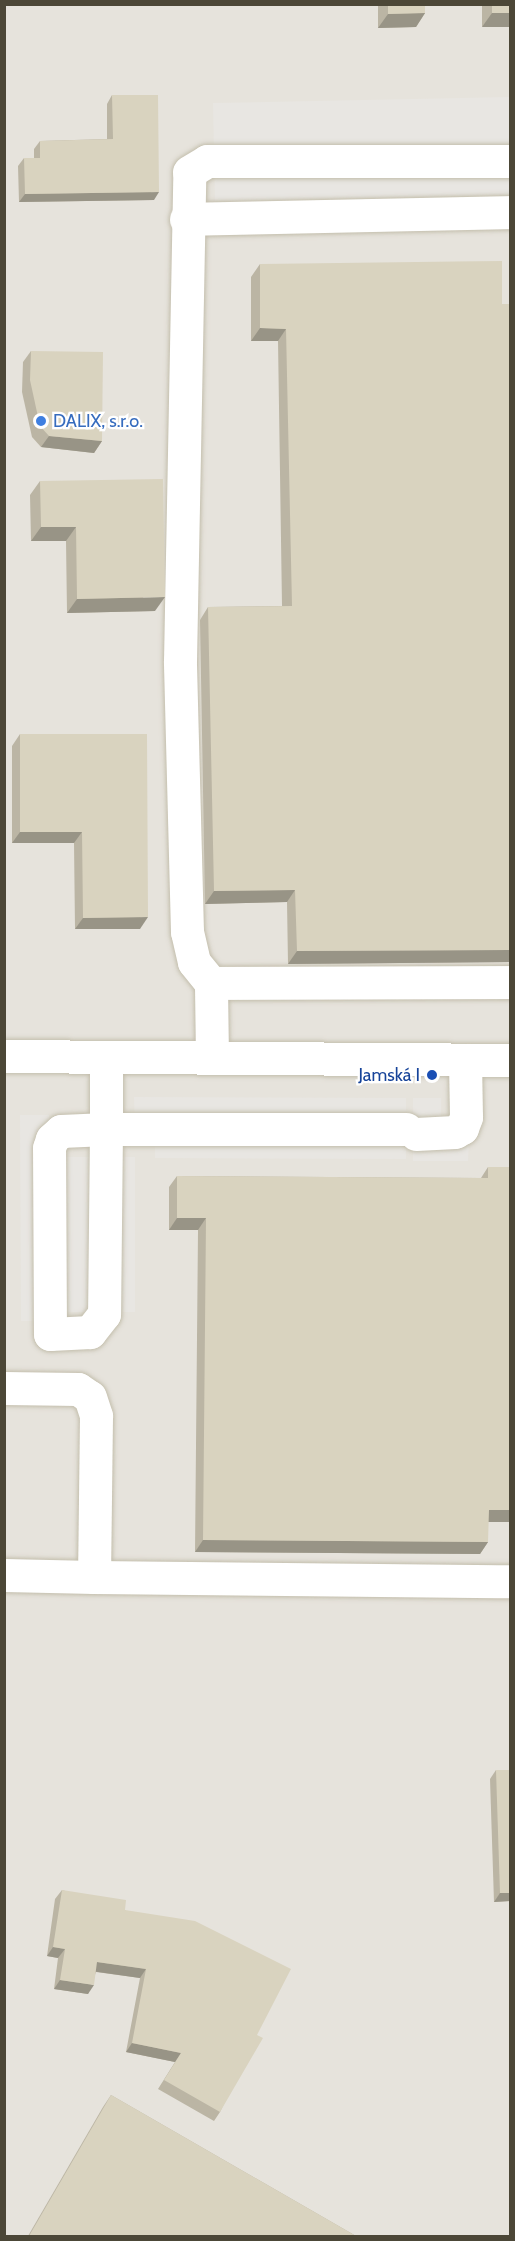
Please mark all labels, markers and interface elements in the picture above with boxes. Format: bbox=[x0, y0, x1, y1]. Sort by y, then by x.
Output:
place label: DALIX, s.r.o. bbox=[53, 410, 143, 432]
marker: DALIX, s.r.o. bbox=[34, 414, 48, 428]
place label: Jamská I bbox=[358, 1064, 420, 1086]
marker: Jamská I bbox=[425, 1068, 439, 1082]

